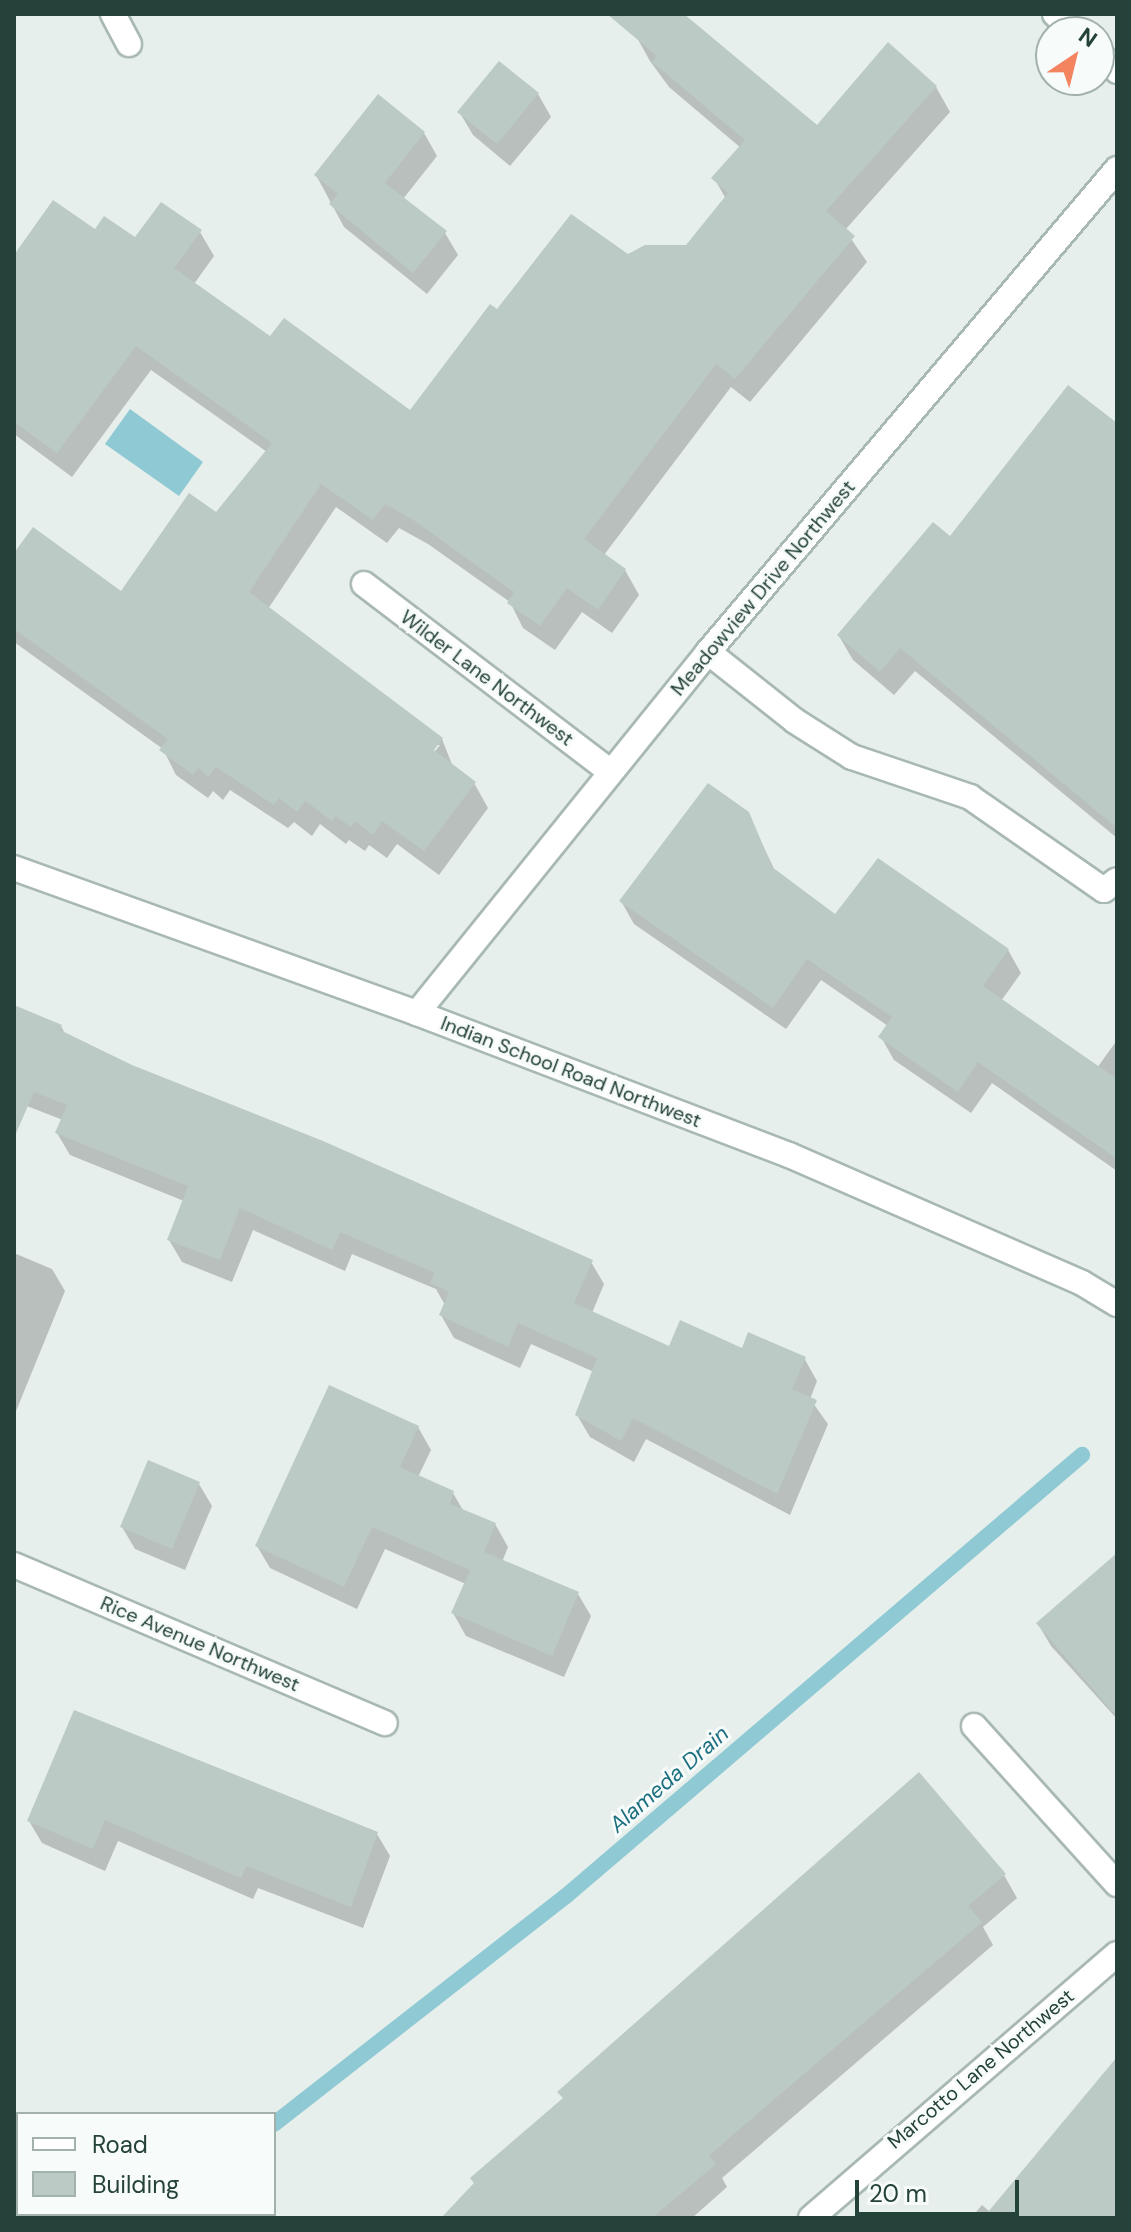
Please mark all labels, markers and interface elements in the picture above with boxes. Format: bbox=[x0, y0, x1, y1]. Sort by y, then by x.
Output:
north arrow bbox=[1035, 16, 1115, 96]
text: N bbox=[1073, 21, 1103, 54]
street label: Meadowview Drive Northwest bbox=[666, 475, 860, 701]
street label: Wilder Lane Northwest bbox=[396, 605, 578, 751]
street label: Indian School Road Northwest bbox=[437, 1011, 705, 1133]
street label: Rice Avenue Northwest bbox=[97, 1591, 303, 1697]
water label: Alameda Drain bbox=[604, 1720, 734, 1838]
street label: Marcotto Lane Northwest bbox=[883, 1984, 1079, 2154]
legend bbox=[16, 2112, 276, 2216]
text: Road bbox=[92, 2129, 148, 2160]
scale bar bbox=[859, 2164, 1023, 2214]
text: Building bbox=[92, 2169, 179, 2200]
text: 20 m bbox=[869, 2178, 927, 2209]

